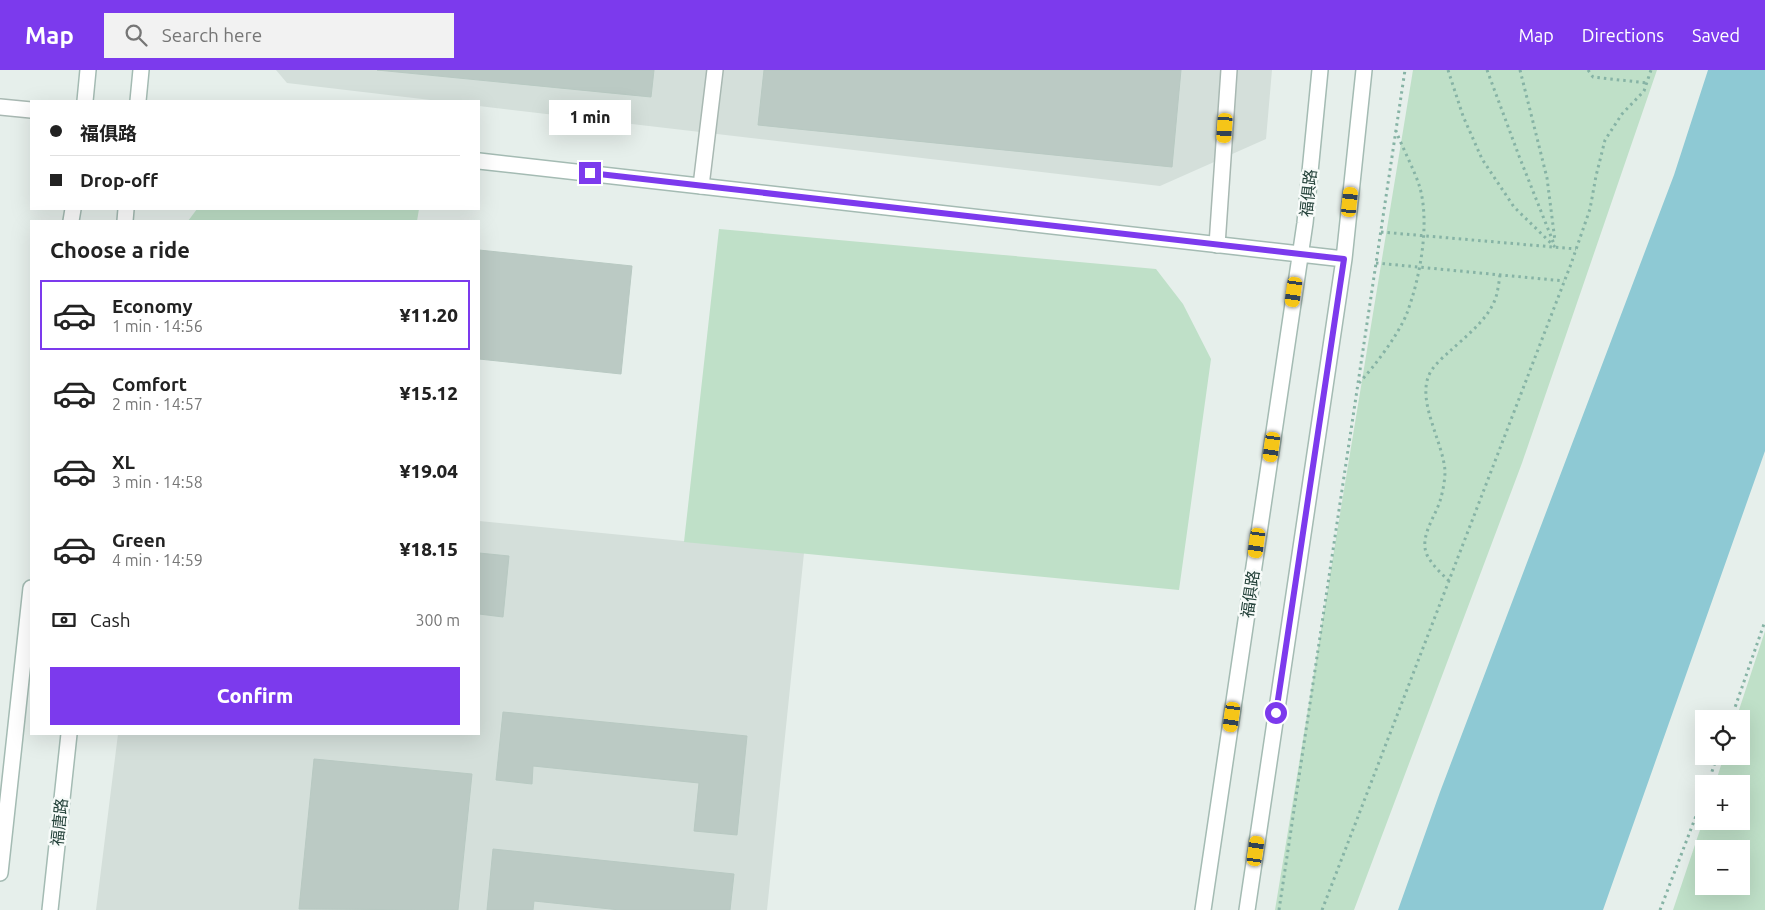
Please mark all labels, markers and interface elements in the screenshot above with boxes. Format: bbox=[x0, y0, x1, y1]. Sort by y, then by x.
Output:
search box bbox=[104, 13, 454, 58]
icon: search bbox=[122, 21, 150, 49]
text: Map bbox=[25, 22, 74, 49]
text: Search here bbox=[162, 24, 262, 46]
text: Map bbox=[1518, 25, 1554, 45]
text: Directions bbox=[1582, 25, 1664, 45]
text: Saved bbox=[1692, 25, 1740, 45]
callout: 1 min bbox=[549, 101, 631, 136]
text: 1 min bbox=[570, 108, 610, 126]
car bbox=[1216, 113, 1233, 143]
text: 福俱路 bbox=[80, 122, 137, 144]
route end bbox=[579, 162, 601, 184]
street label: 福俱路 bbox=[1297, 168, 1319, 218]
text: Drop-off bbox=[80, 169, 158, 191]
car bbox=[1340, 186, 1359, 218]
text: Choose a ride bbox=[50, 237, 190, 262]
car bbox=[1284, 276, 1303, 308]
icon: car bbox=[52, 293, 97, 338]
text: Economy bbox=[112, 295, 193, 317]
text: ¥11.20 bbox=[400, 304, 458, 326]
text: 1 min · 14:56 bbox=[112, 317, 203, 335]
icon: car bbox=[52, 371, 97, 416]
text: Comfort bbox=[112, 373, 187, 395]
text: ¥15.12 bbox=[400, 382, 458, 404]
text: 2 min · 14:57 bbox=[112, 395, 203, 413]
car bbox=[1262, 431, 1281, 463]
icon: car bbox=[52, 449, 97, 494]
text: XL bbox=[112, 451, 135, 473]
text: ¥19.04 bbox=[400, 460, 458, 482]
text: 3 min · 14:58 bbox=[112, 473, 203, 491]
icon: car bbox=[52, 527, 97, 572]
car bbox=[1247, 527, 1266, 559]
text: Green bbox=[112, 529, 166, 551]
text: ¥18.15 bbox=[400, 538, 458, 560]
text: 4 min · 14:59 bbox=[112, 551, 203, 569]
street label: 福俱路 bbox=[1238, 569, 1262, 619]
icon: cash bbox=[50, 606, 78, 634]
text: Cash bbox=[90, 609, 131, 631]
text: 300 m bbox=[415, 611, 460, 629]
button: Confirm bbox=[50, 667, 460, 725]
car bbox=[1222, 701, 1241, 733]
route start bbox=[1265, 702, 1287, 724]
map controls bbox=[1695, 710, 1750, 895]
button: locate bbox=[1695, 710, 1750, 765]
button: + bbox=[1695, 775, 1750, 830]
street label: 福唐路 bbox=[48, 797, 70, 847]
car bbox=[1246, 835, 1265, 867]
button: − bbox=[1695, 840, 1750, 895]

